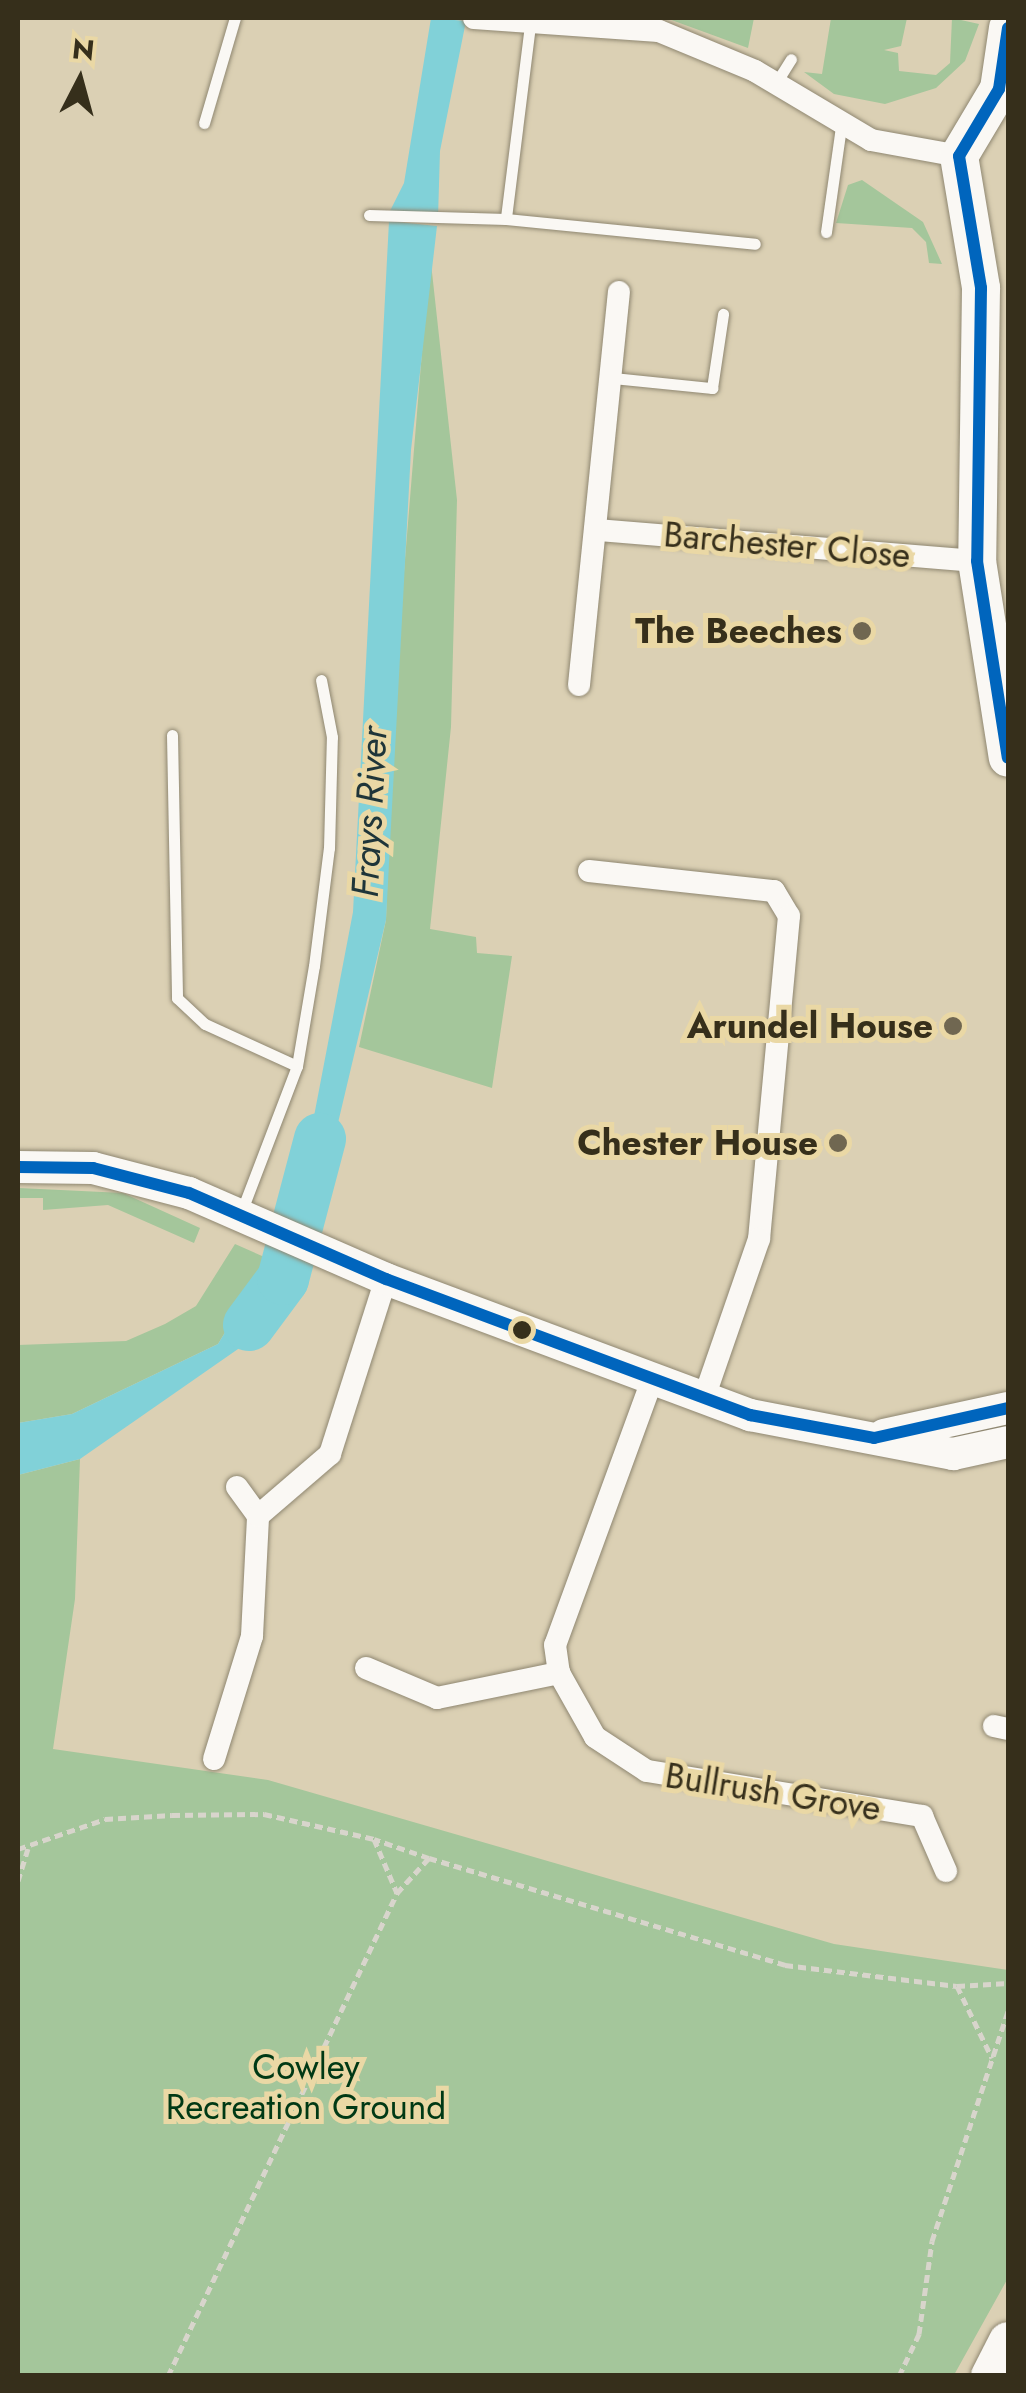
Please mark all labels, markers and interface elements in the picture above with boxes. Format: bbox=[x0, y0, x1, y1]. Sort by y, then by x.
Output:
text: N bbox=[70, 28, 96, 71]
north arrow bbox=[30, 30, 130, 130]
street label: Barchester Close bbox=[662, 513, 912, 577]
place label: The Beeches bbox=[635, 610, 842, 652]
marker: The Beeches bbox=[851, 620, 873, 642]
water label: Frays River bbox=[342, 725, 396, 899]
place label: Arundel House bbox=[687, 1005, 933, 1047]
marker: Arundel House bbox=[942, 1015, 964, 1037]
place label: Chester House bbox=[577, 1122, 818, 1164]
marker: Chester House bbox=[827, 1132, 849, 1154]
unlabelled marker bbox=[512, 1320, 532, 1340]
street label: Bullrush Grove bbox=[662, 1754, 884, 1830]
park label: Cowley Recreation Ground bbox=[166, 2046, 446, 2128]

